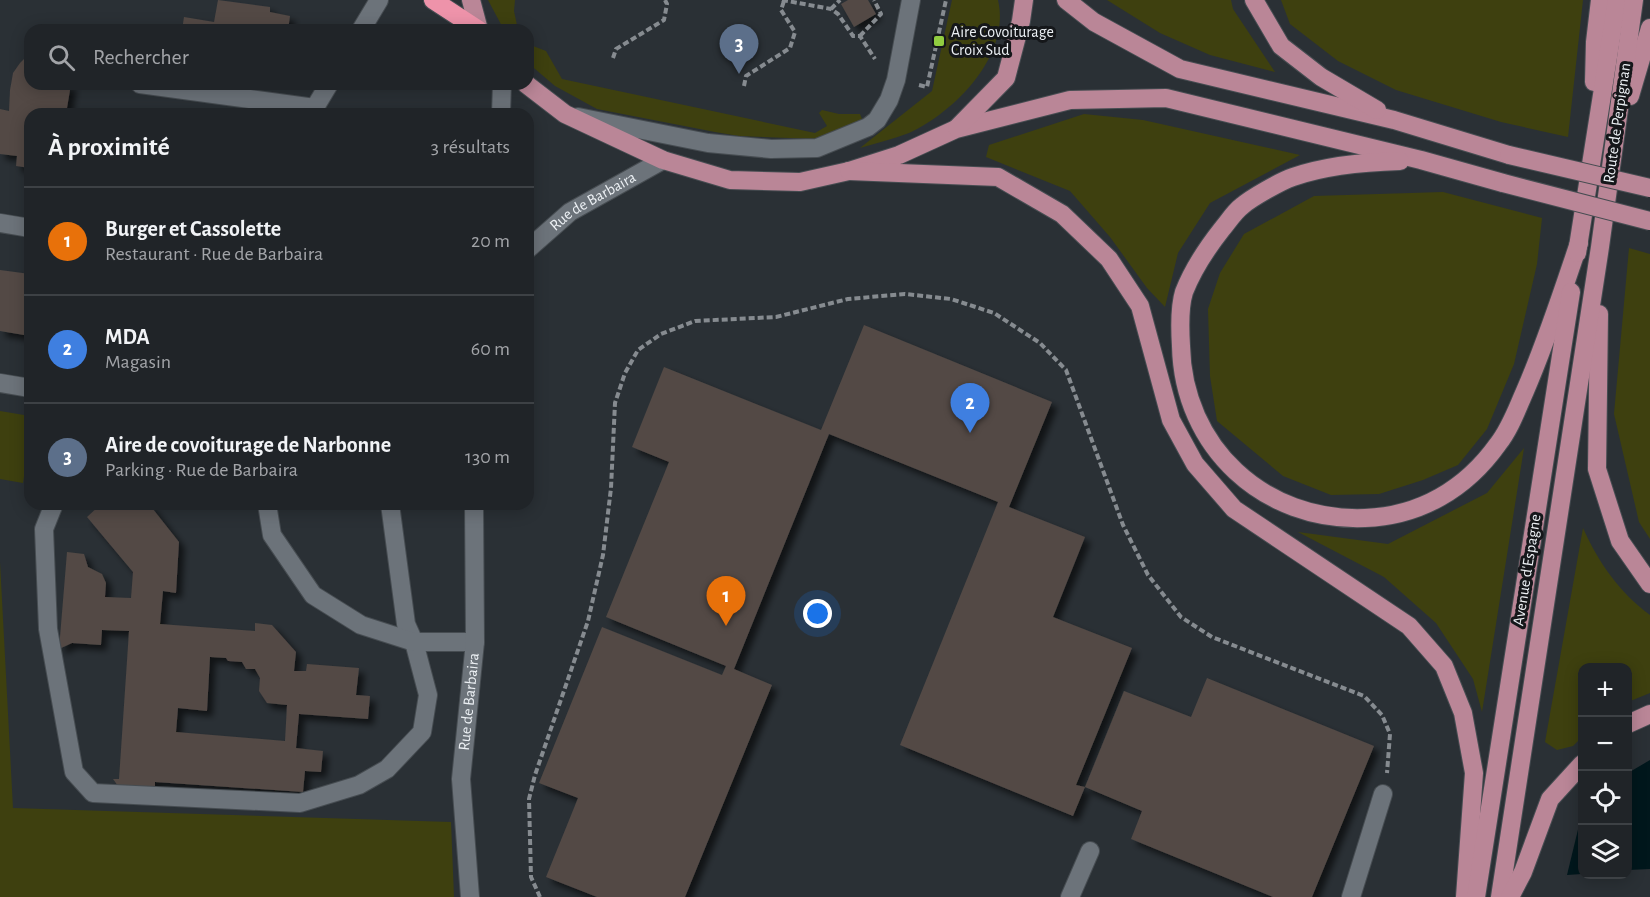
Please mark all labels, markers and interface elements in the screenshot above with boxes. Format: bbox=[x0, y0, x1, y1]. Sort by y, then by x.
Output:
search box bbox=[24, 24, 534, 90]
place label: Aire Covoiturage Croix Sud bbox=[951, 24, 1054, 58]
pin: 3 bbox=[720, 25, 758, 74]
marker: Aire Covoiturage Croix Sud bbox=[932, 34, 946, 48]
icon: search bbox=[45, 41, 78, 74]
text: Rechercher bbox=[93, 46, 189, 68]
street label: Route de Perpignan bbox=[1601, 62, 1633, 184]
text: À proximité bbox=[48, 134, 170, 160]
text: 3 résultats bbox=[431, 137, 510, 157]
street label: Rue de Barbaira bbox=[547, 169, 639, 234]
text: Burger et Cassolette bbox=[105, 218, 281, 240]
text: 1 bbox=[64, 231, 71, 251]
text: 20 m bbox=[471, 231, 510, 251]
text: Restaurant · Rue de Barbaira bbox=[105, 244, 323, 264]
text: MDA bbox=[105, 326, 150, 348]
text: 2 bbox=[63, 339, 72, 359]
text: 60 m bbox=[471, 339, 510, 359]
text: Magasin bbox=[105, 352, 171, 372]
pin: 2 bbox=[950, 384, 990, 433]
text: Aire de covoiturage de Narbonne bbox=[105, 434, 391, 456]
text: 3 bbox=[63, 447, 72, 467]
text: 130 m bbox=[465, 447, 510, 467]
text: Parking · Rue de Barbaira bbox=[105, 460, 298, 480]
street label: Avenue d'Espagne bbox=[1510, 513, 1544, 627]
pin: 1 bbox=[706, 576, 746, 626]
your location bbox=[803, 599, 832, 628]
street label: Rue de Barbaira bbox=[456, 652, 482, 751]
map controls bbox=[1578, 663, 1632, 879]
button: + bbox=[1578, 663, 1632, 717]
button: − bbox=[1578, 717, 1632, 771]
button: locate bbox=[1578, 771, 1632, 825]
button: layers bbox=[1578, 825, 1632, 879]

